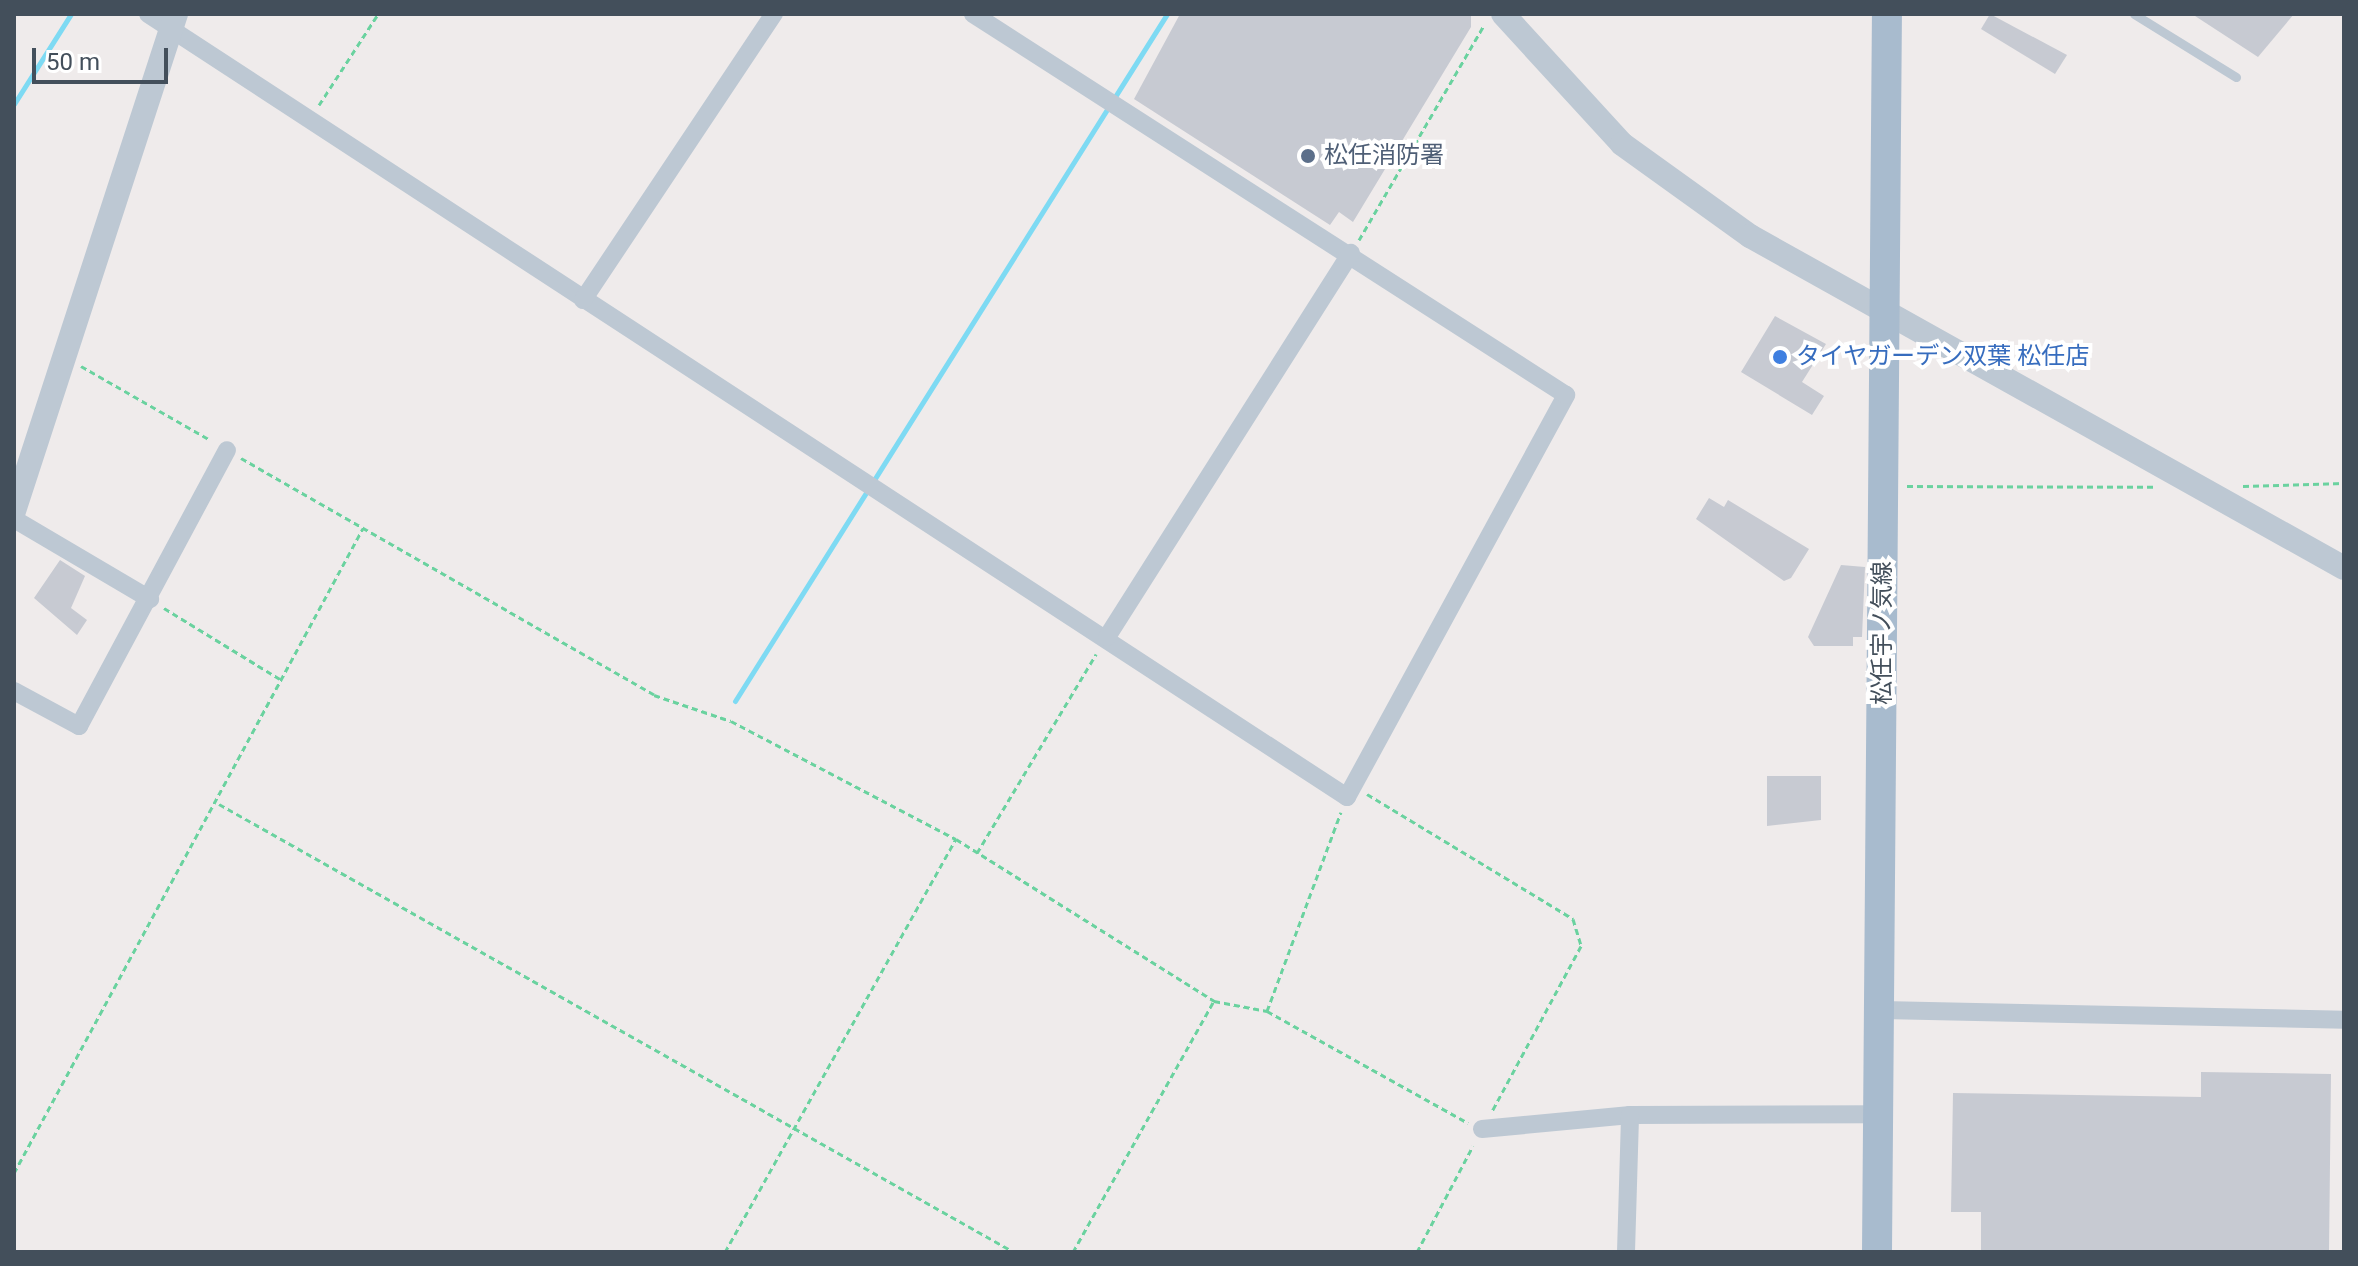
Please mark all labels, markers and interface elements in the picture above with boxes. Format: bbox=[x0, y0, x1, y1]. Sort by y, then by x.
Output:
scale bar bbox=[36, 32, 172, 82]
text: 50 m bbox=[46, 48, 100, 76]
place label: 松任消防署 bbox=[1324, 142, 1444, 170]
marker: 松任消防署 bbox=[1299, 147, 1317, 165]
place label: タイヤガーデン双葉 松任店 bbox=[1796, 343, 2090, 371]
marker: タイヤガーデン双葉 松任店 bbox=[1771, 348, 1789, 366]
street label: 松任宇ノ気線 bbox=[1869, 561, 1897, 705]

